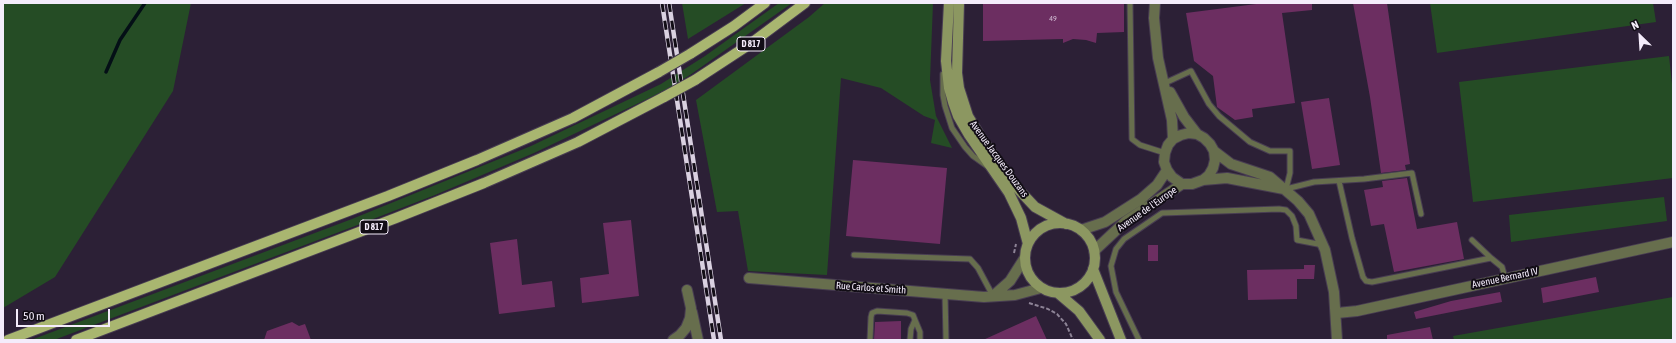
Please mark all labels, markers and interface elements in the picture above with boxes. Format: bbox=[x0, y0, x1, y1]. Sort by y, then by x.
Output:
house number: 49 bbox=[1049, 13, 1057, 23]
north arrow bbox=[1620, 16, 1660, 56]
text: N bbox=[1629, 18, 1640, 32]
road number: D 817 bbox=[737, 37, 765, 51]
street label: Avenue Jacques Douzans bbox=[967, 119, 1031, 199]
street label: Avenue de l'Europe bbox=[1115, 184, 1179, 234]
road number: D 817 bbox=[360, 220, 388, 234]
street label: Avenue Bernard IV bbox=[1471, 265, 1539, 291]
street label: Rue Carlos et Smith bbox=[836, 280, 906, 296]
scale bar bbox=[18, 301, 112, 327]
text: 50 m bbox=[23, 309, 45, 323]

